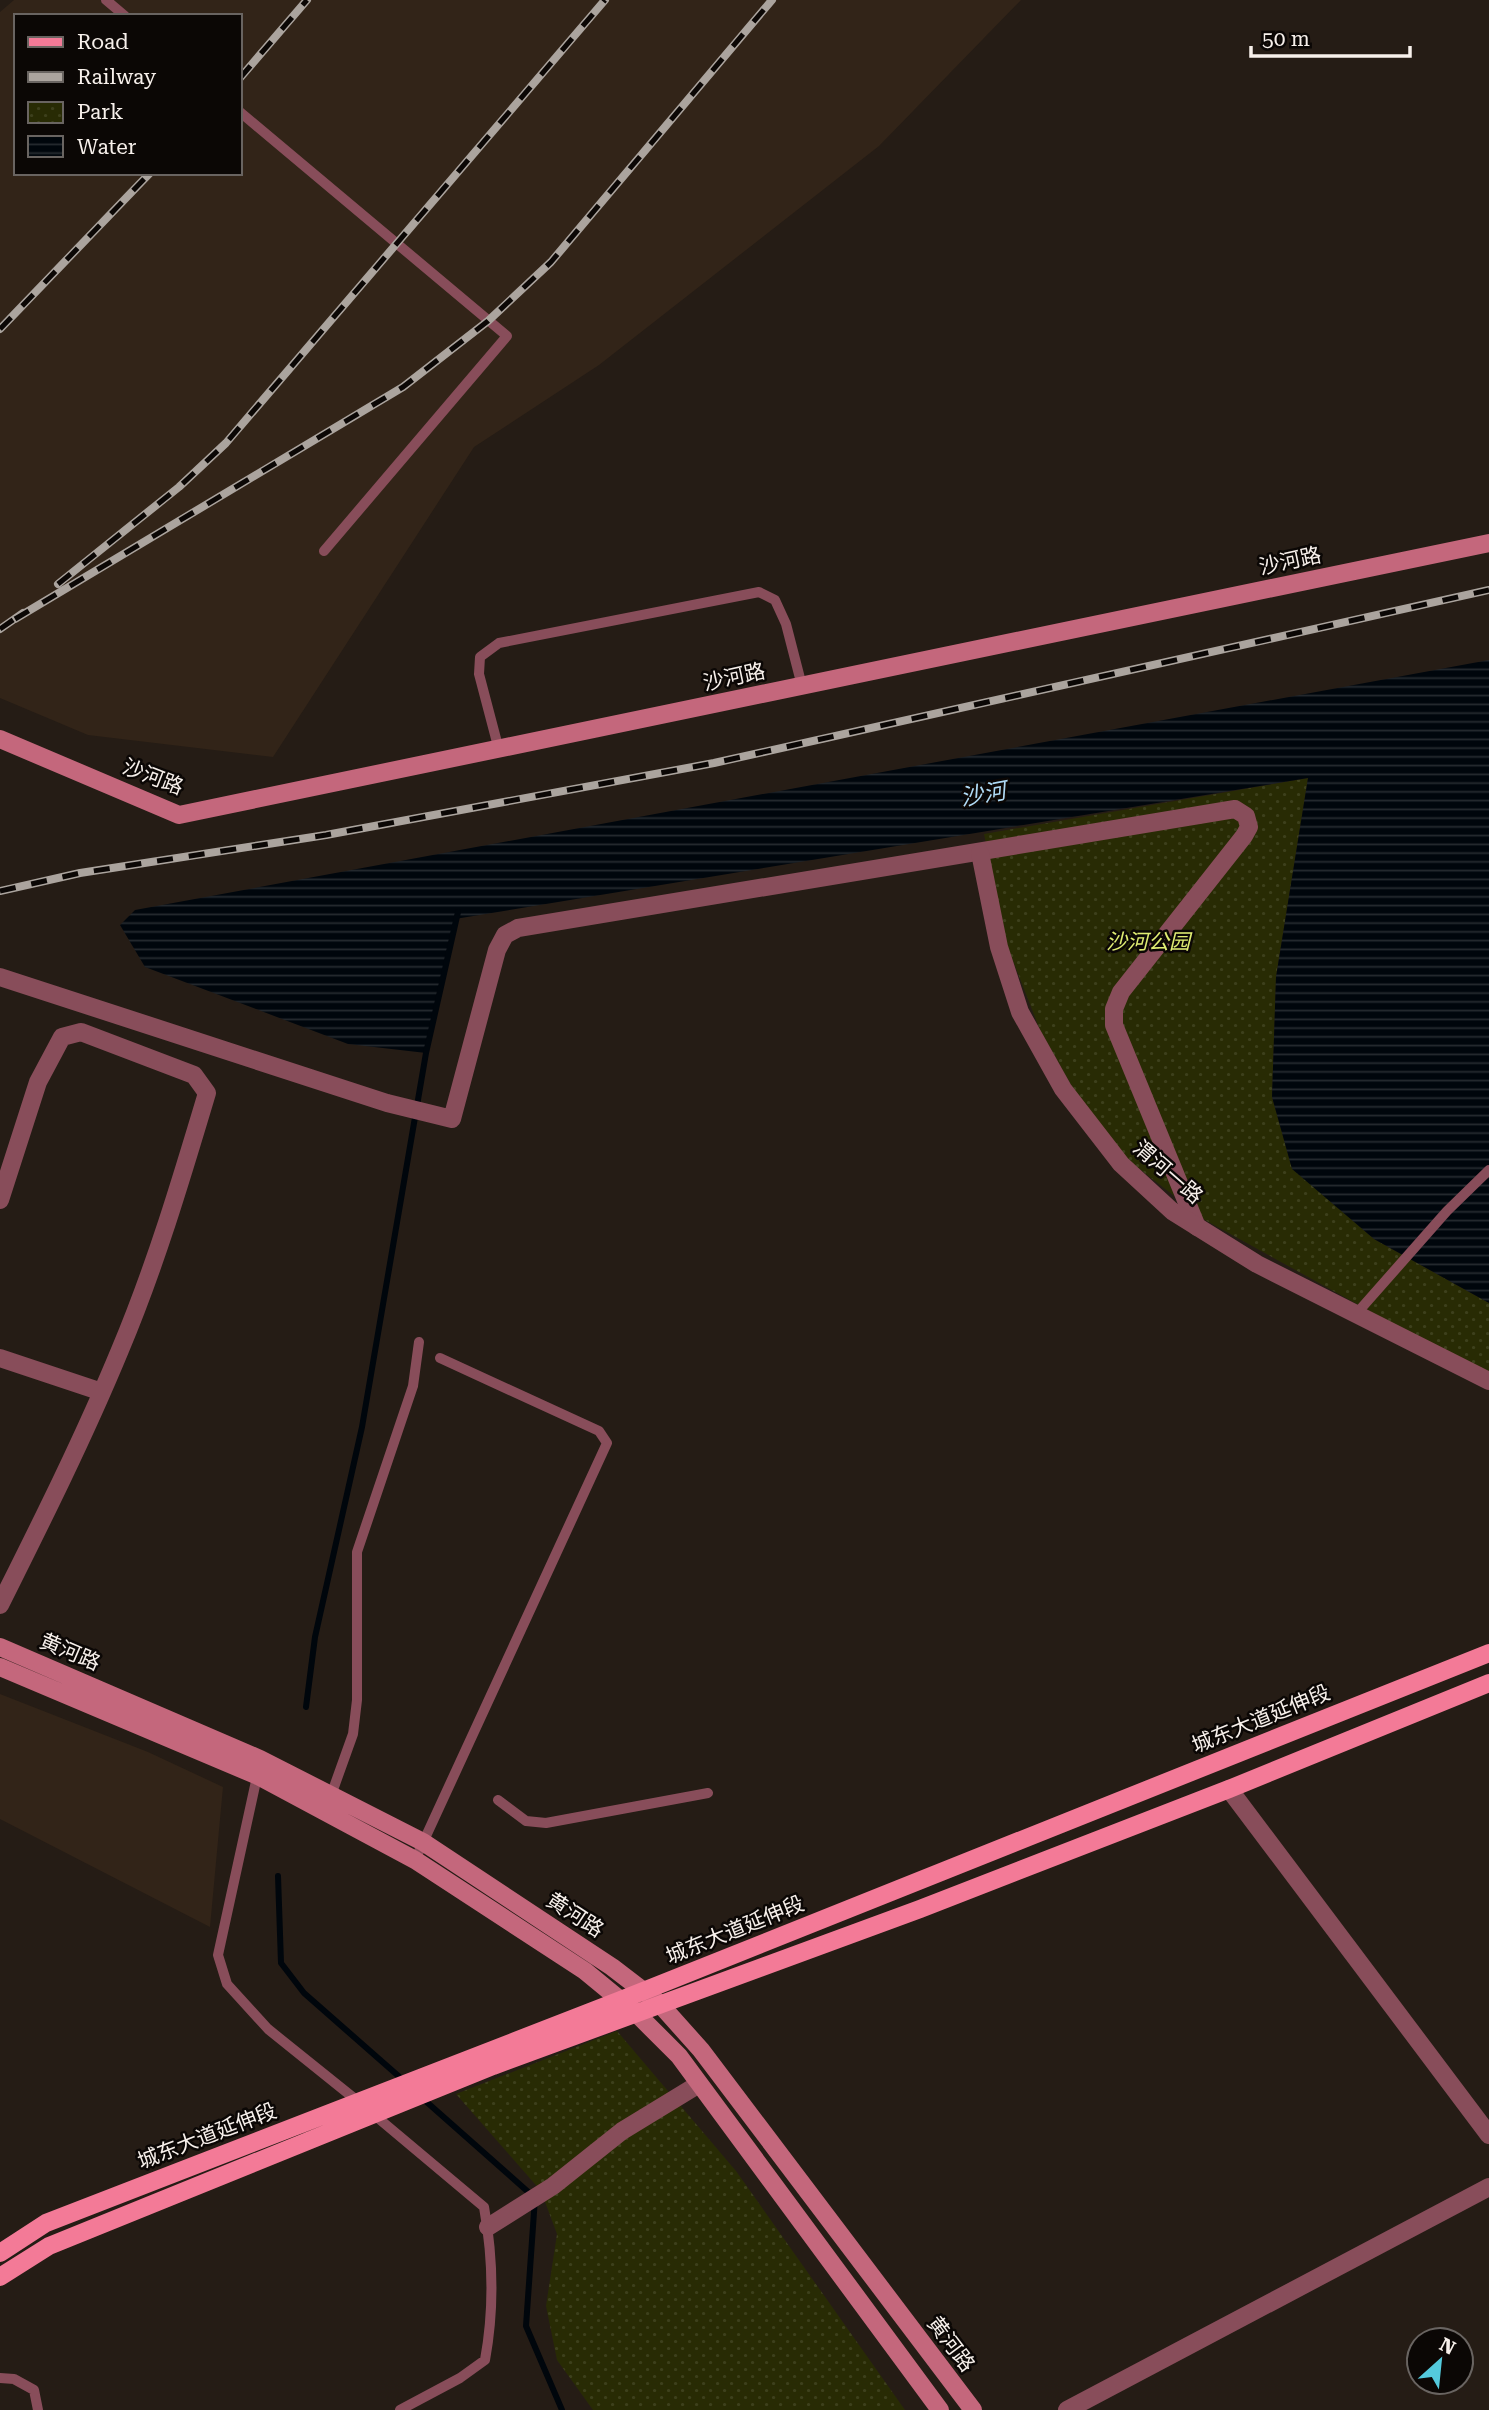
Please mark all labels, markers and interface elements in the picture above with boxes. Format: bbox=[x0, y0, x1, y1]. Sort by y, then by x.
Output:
legend bbox=[14, 14, 242, 175]
scale bar bbox=[1251, 14, 1410, 58]
text: 50 m bbox=[1262, 27, 1310, 51]
text: Road bbox=[77, 30, 129, 54]
text: Railway bbox=[77, 65, 157, 89]
text: Park bbox=[77, 100, 123, 124]
text: Water bbox=[77, 135, 137, 159]
street label: 沙河路 bbox=[1257, 543, 1323, 579]
street label: 沙河路 bbox=[701, 659, 767, 695]
street label: 沙河路 bbox=[119, 755, 187, 799]
water label: 沙河 bbox=[958, 777, 1012, 812]
park label: 沙河公园 bbox=[1106, 930, 1193, 954]
street label: 渭河一路 bbox=[1128, 1135, 1208, 1209]
street label: 黄河路 bbox=[36, 1629, 104, 1675]
street label: 城东大道延伸段 bbox=[1188, 1680, 1334, 1758]
street label: 黄河路 bbox=[542, 1888, 608, 1942]
street label: 城东大道延伸段 bbox=[662, 1891, 808, 1969]
street label: 城东大道延伸段 bbox=[134, 2098, 280, 2174]
street label: 黄河路 bbox=[922, 2312, 980, 2376]
north arrow bbox=[1405, 2326, 1475, 2396]
text: N bbox=[1436, 2333, 1460, 2360]

